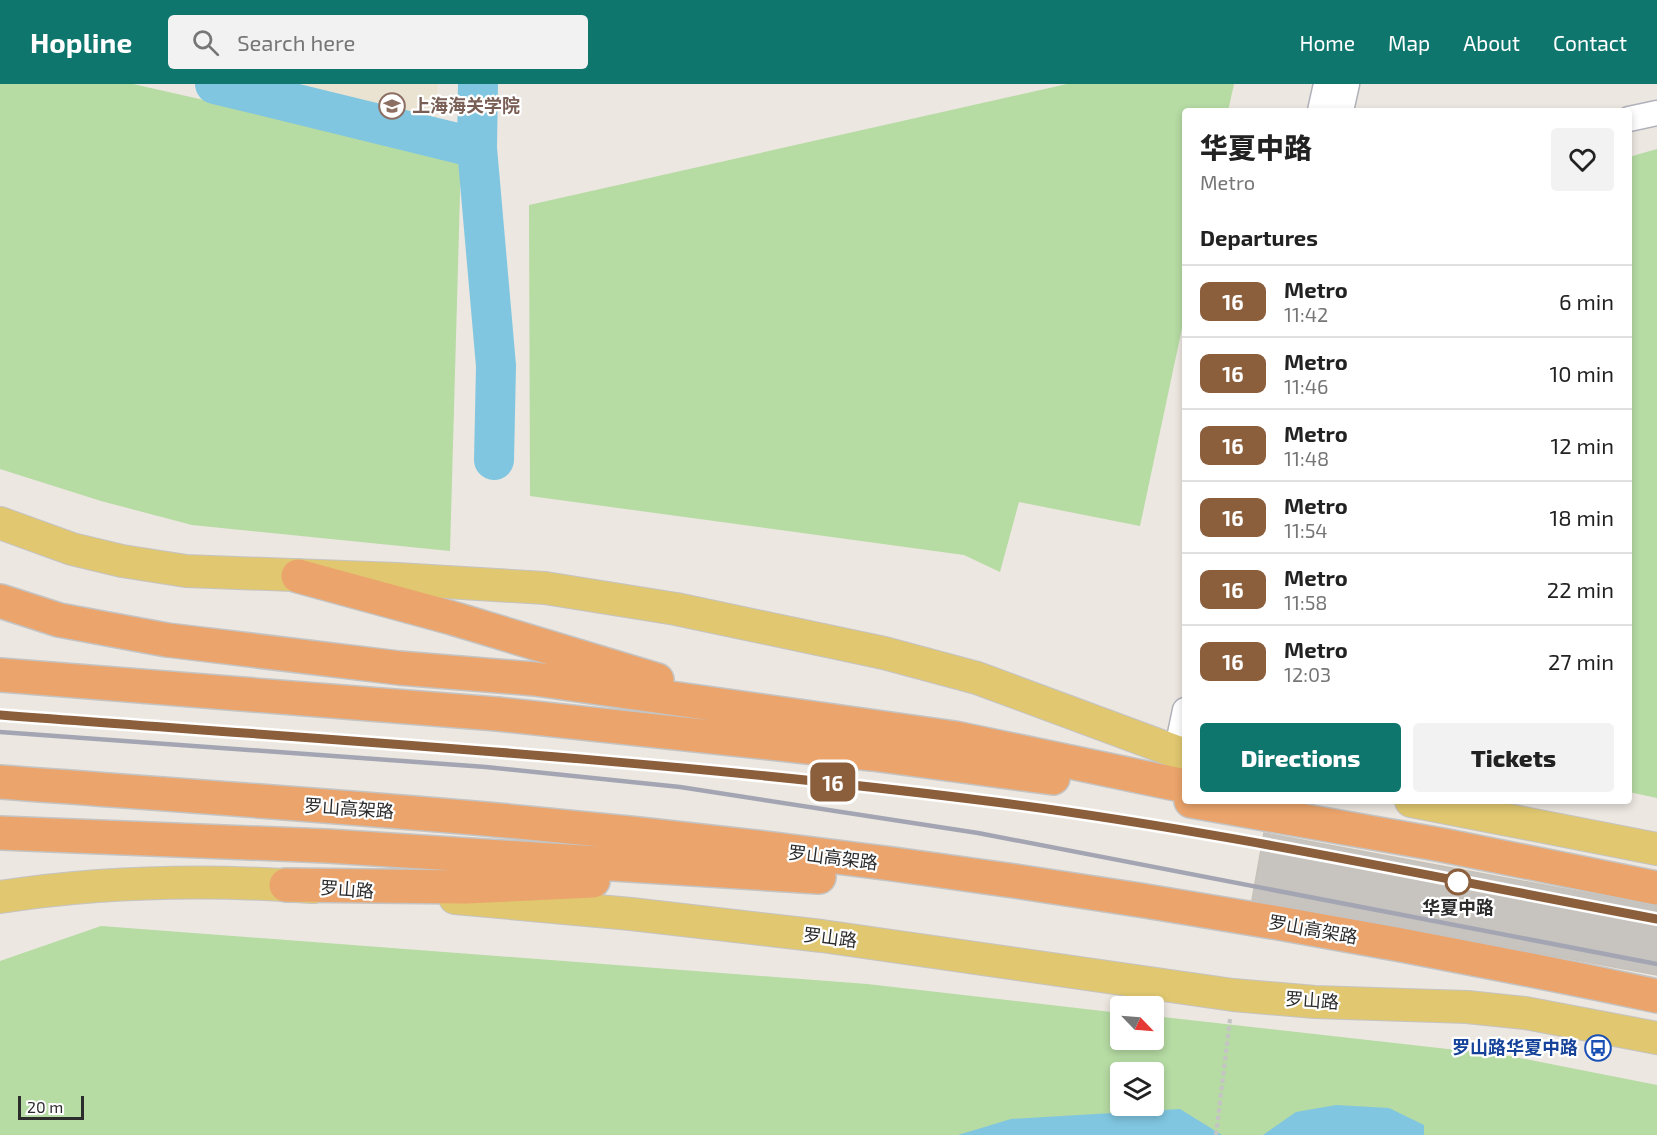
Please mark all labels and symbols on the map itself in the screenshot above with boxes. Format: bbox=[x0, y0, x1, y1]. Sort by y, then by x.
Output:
school or university icon: 上海海关学院 bbox=[377, 91, 407, 121]
place label: 上海海关学院 bbox=[412, 94, 520, 116]
line badge: 16 bbox=[806, 762, 860, 802]
street label: 罗山高架路 bbox=[303, 794, 395, 822]
street label: 罗山高架路 bbox=[787, 841, 879, 873]
marker: 华夏中路 bbox=[1445, 869, 1471, 895]
street label: 罗山路 bbox=[319, 876, 375, 902]
place label: 华夏中路 bbox=[1422, 896, 1494, 918]
street label: 罗山高架路 bbox=[1267, 910, 1359, 948]
street label: 罗山路 bbox=[802, 923, 858, 951]
street label: 罗山路 bbox=[1284, 987, 1340, 1013]
north arrow bbox=[1110, 996, 1164, 1050]
bus stop icon: 罗山路华夏中路 bbox=[1583, 1033, 1613, 1063]
place label: 罗山路华夏中路 bbox=[1452, 1036, 1578, 1058]
scale bar bbox=[18, 1093, 84, 1120]

